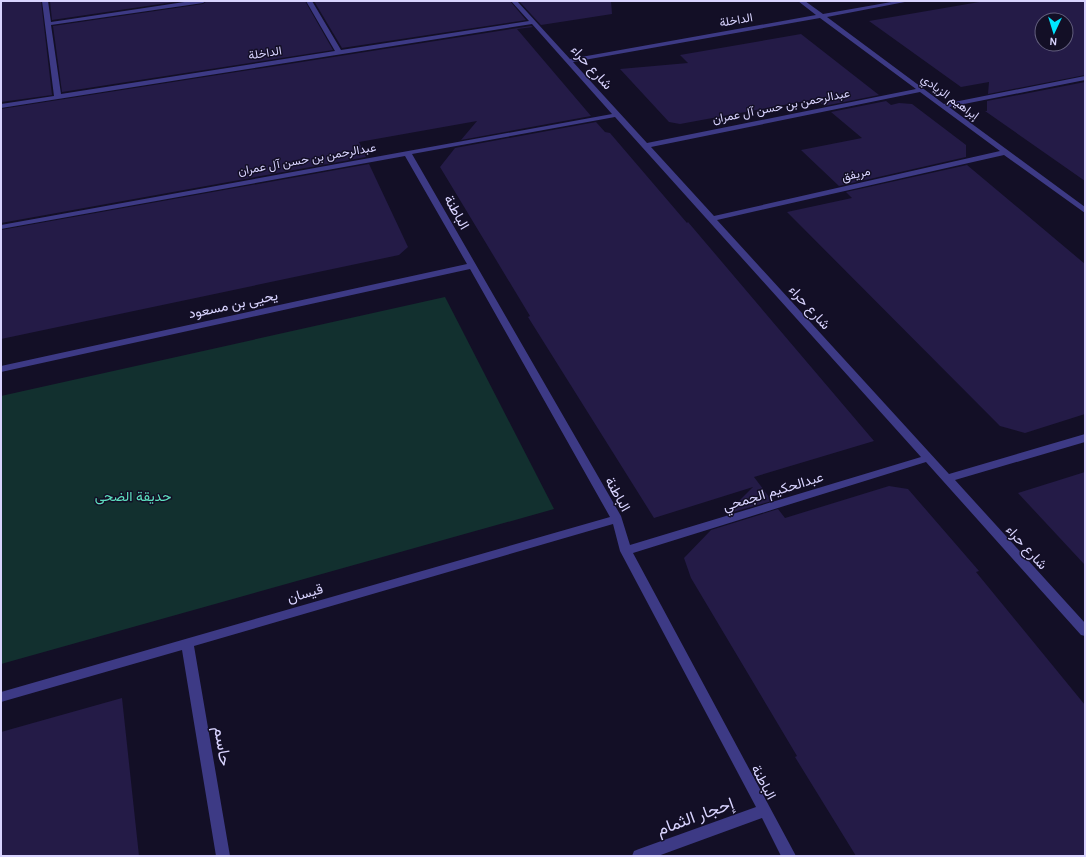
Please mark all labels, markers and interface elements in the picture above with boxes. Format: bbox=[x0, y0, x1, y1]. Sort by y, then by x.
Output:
street label: الداخلة bbox=[718, 10, 754, 30]
north arrow bbox=[1034, 12, 1074, 52]
text: N bbox=[1049, 35, 1058, 48]
street label: شارع حراء bbox=[566, 41, 616, 95]
street label: الداخلة bbox=[247, 43, 283, 63]
street label: إبراهيم الزيادي bbox=[917, 71, 982, 125]
street label: عبدالرحمن بن حسن آل عمران bbox=[711, 86, 851, 127]
street label: عبدالرحمن بن حسن آل عمران bbox=[237, 140, 377, 179]
street label: مريفق bbox=[840, 164, 872, 185]
street label: الباطنة bbox=[440, 192, 473, 233]
street label: شارع حراء bbox=[784, 281, 834, 335]
street label: يحيى بن مسعود bbox=[187, 287, 279, 322]
street label: عبدالحكيم الجمحي bbox=[721, 468, 826, 518]
street label: الباطنة bbox=[601, 474, 634, 515]
park label: حديقة الضحى bbox=[95, 488, 171, 505]
street label: شارع حراء bbox=[1001, 521, 1051, 575]
street label: قيسان bbox=[285, 580, 325, 607]
street label: حاسم bbox=[209, 725, 236, 767]
street label: الباطنة bbox=[747, 762, 780, 803]
street label: إحجار الثمام bbox=[654, 793, 737, 841]

